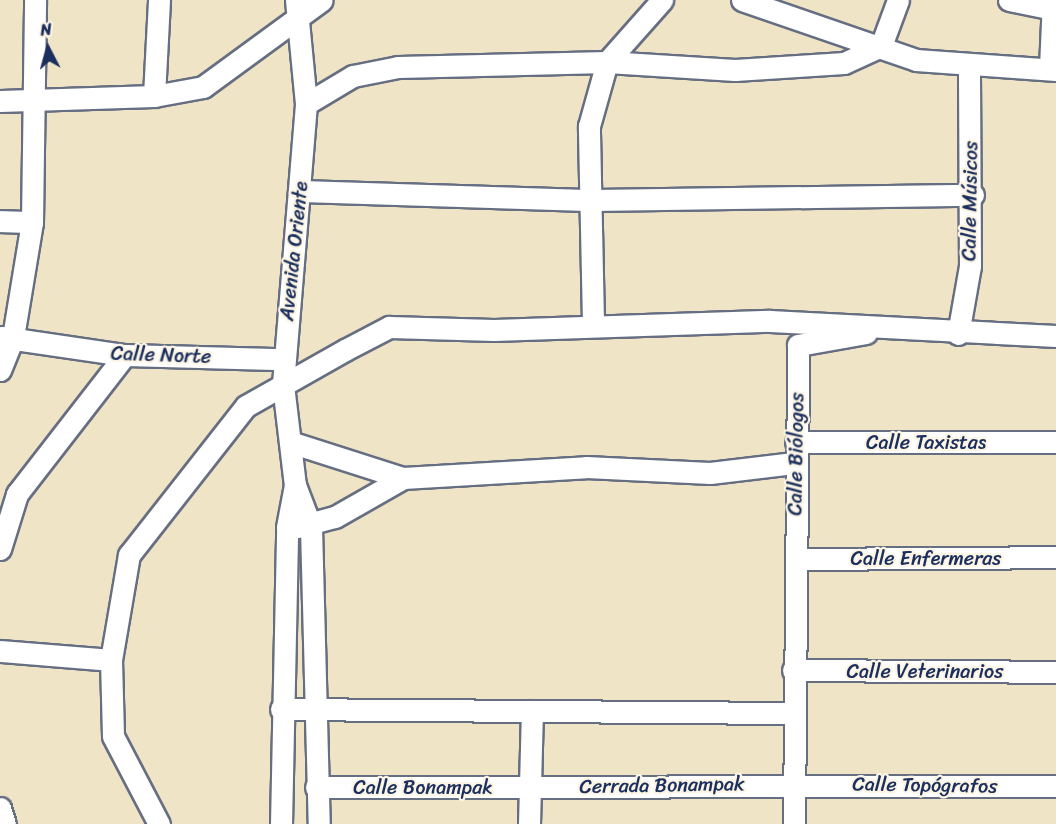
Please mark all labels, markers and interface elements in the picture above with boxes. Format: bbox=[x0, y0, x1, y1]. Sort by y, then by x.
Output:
text: N bbox=[39, 15, 53, 45]
north arrow bbox=[18, 18, 78, 78]
street label: Calle Músicos bbox=[957, 141, 983, 261]
street label: Avenida Oriente bbox=[275, 180, 313, 322]
street label: Calle Norte bbox=[110, 341, 212, 369]
street label: Calle Biólogos bbox=[783, 393, 809, 515]
street label: Calle Taxistas bbox=[866, 430, 986, 454]
street label: Calle Enfermeras bbox=[851, 546, 1001, 570]
street label: Calle Veterinarios bbox=[847, 659, 1003, 683]
street label: Cerrada Bonampak bbox=[579, 772, 745, 798]
street label: Calle Topógrafos bbox=[852, 772, 998, 798]
street label: Calle Bonampak bbox=[353, 775, 493, 799]

